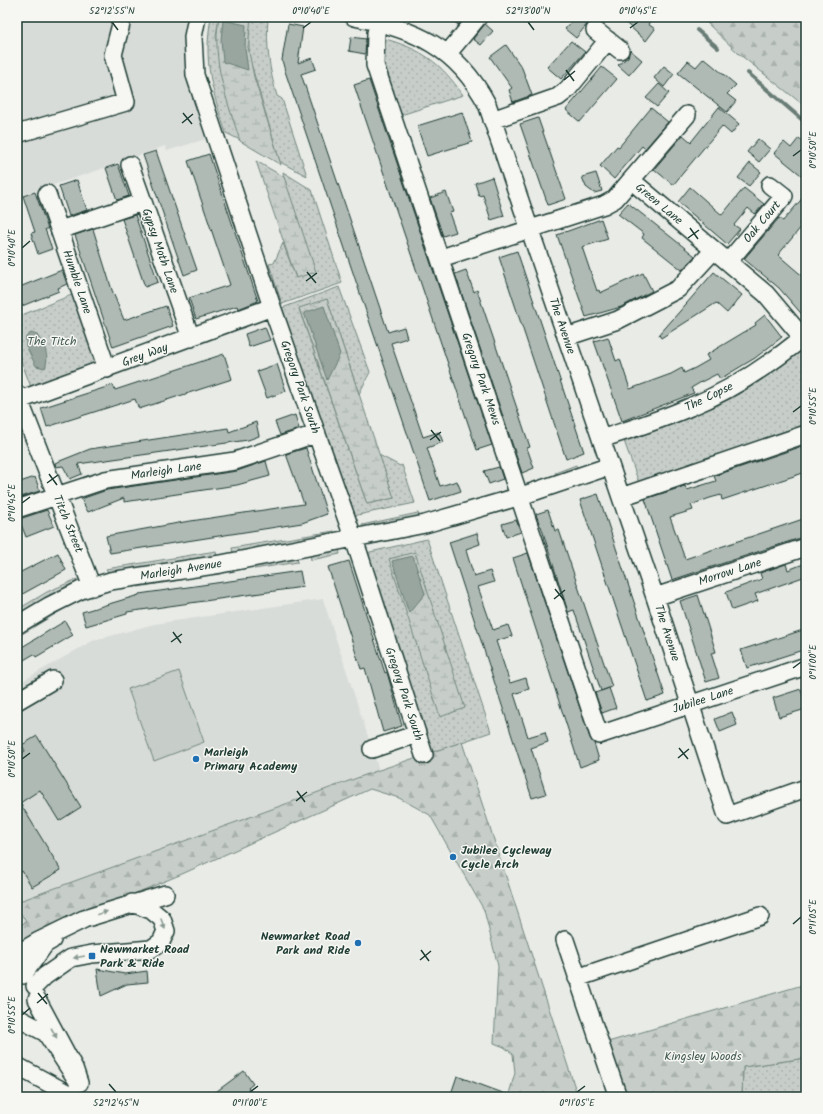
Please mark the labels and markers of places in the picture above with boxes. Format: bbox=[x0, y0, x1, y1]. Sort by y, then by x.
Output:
place label: Marleigh Primary Academy bbox=[204, 743, 298, 776]
marker: Marleigh Primary Academy bbox=[191, 754, 201, 764]
place label: Jubilee Cycleway Cycle Arch bbox=[461, 841, 552, 874]
marker: Jubilee Cycleway Cycle Arch bbox=[448, 852, 458, 862]
place label: Newmarket Road Park and Ride bbox=[261, 927, 351, 960]
marker: Newmarket Road Park and Ride bbox=[353, 938, 363, 948]
place label: Newmarket Road Park & Ride bbox=[100, 940, 190, 973]
marker: Newmarket Road Park & Ride bbox=[87, 951, 97, 961]

